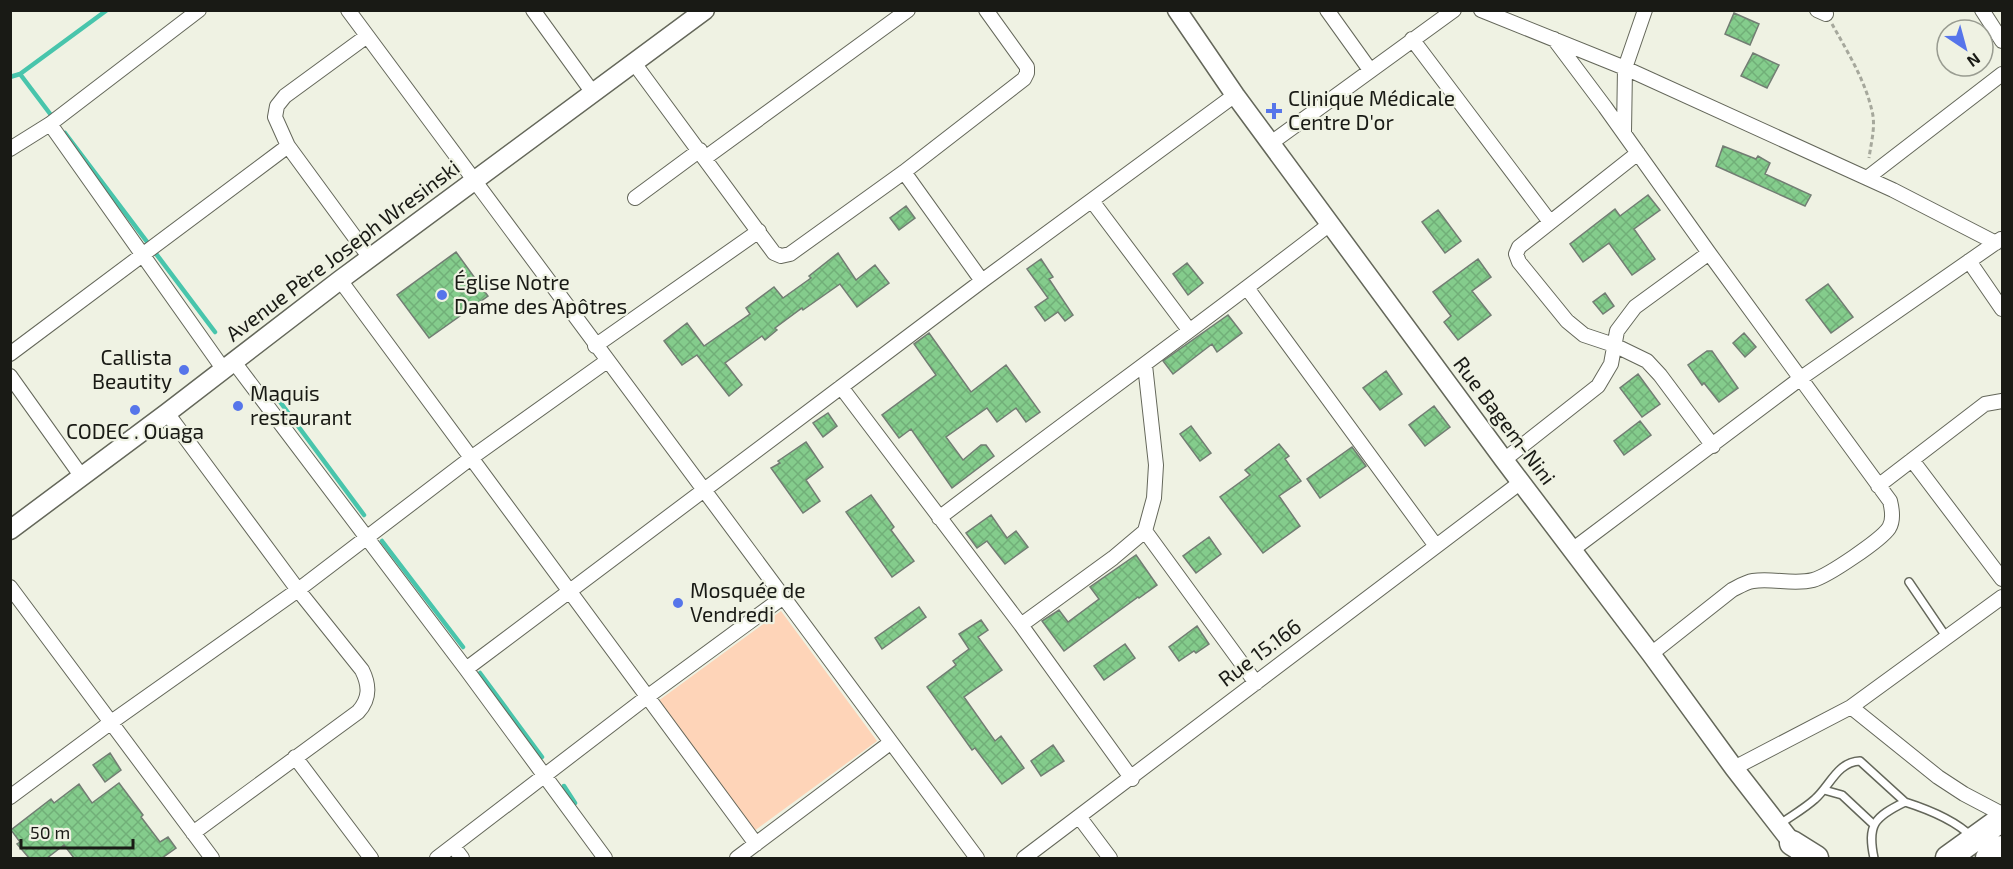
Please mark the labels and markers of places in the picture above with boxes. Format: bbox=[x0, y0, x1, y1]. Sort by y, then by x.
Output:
place label: Clinique Médicale Centre D'or bbox=[1288, 85, 1455, 134]
marker: Clinique Médicale Centre D'or bbox=[1265, 102, 1283, 120]
place label: Église Notre Dame des Apôtres bbox=[454, 269, 627, 318]
marker: Église Notre Dame des Apôtres bbox=[435, 288, 449, 302]
place label: Callista Beautity bbox=[92, 344, 172, 393]
marker: Callista Beautity bbox=[177, 363, 191, 377]
place label: Maquis restaurant bbox=[250, 380, 352, 429]
marker: Maquis restaurant bbox=[231, 399, 245, 413]
marker: CODEC . Ouaga bbox=[128, 403, 142, 417]
place label: CODEC . Ouaga bbox=[66, 418, 204, 443]
place label: Mosquée de Vendredi bbox=[690, 577, 806, 626]
marker: Mosquée de Vendredi bbox=[671, 596, 685, 610]

